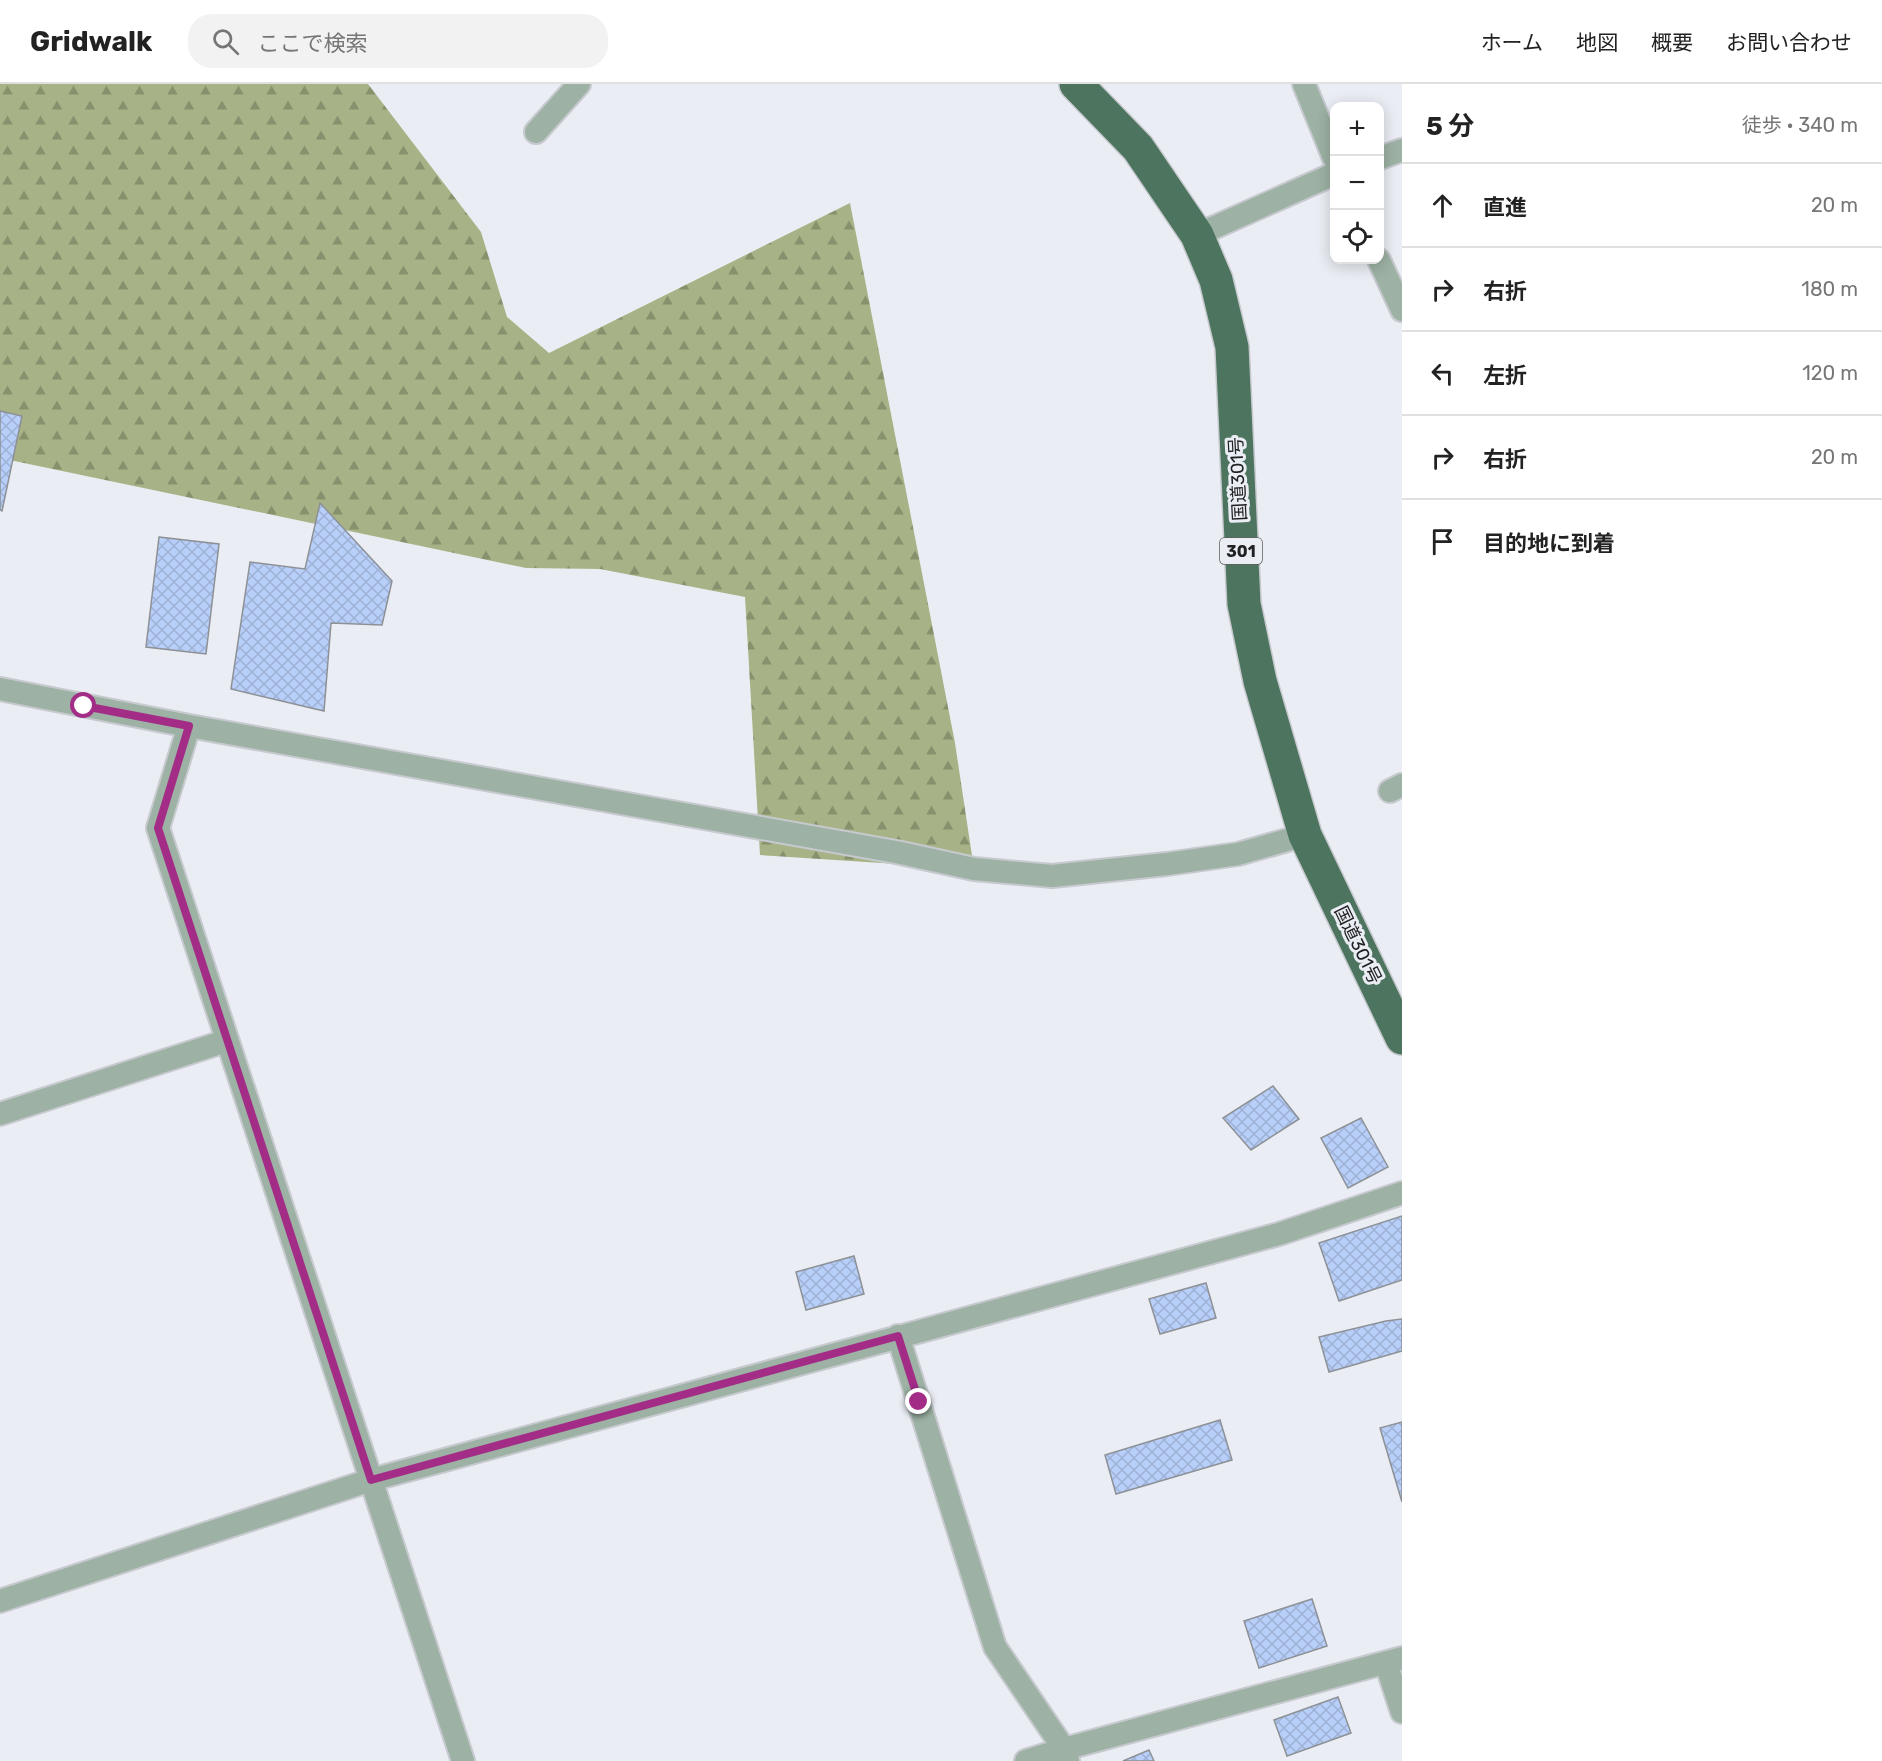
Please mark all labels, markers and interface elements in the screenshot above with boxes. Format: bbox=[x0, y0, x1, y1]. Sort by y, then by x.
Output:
search box bbox=[188, 14, 608, 68]
text: Gridwalk bbox=[30, 25, 152, 58]
icon: search bbox=[209, 25, 242, 58]
text: ここで検索 bbox=[257, 30, 367, 57]
text: ホーム bbox=[1481, 30, 1543, 55]
text: 地図 bbox=[1576, 30, 1618, 55]
text: 概要 bbox=[1651, 30, 1693, 55]
text: お問い合わせ bbox=[1726, 30, 1852, 55]
map controls bbox=[1330, 102, 1384, 264]
button: + bbox=[1330, 102, 1384, 156]
text: 5 分 bbox=[1426, 111, 1474, 142]
text: 徒歩 · 340 m bbox=[1742, 113, 1858, 137]
button: − bbox=[1330, 156, 1384, 210]
icon: ahead bbox=[1426, 189, 1459, 222]
text: 20 m bbox=[1811, 193, 1858, 217]
text: 直進 bbox=[1483, 194, 1527, 221]
button: locate bbox=[1330, 210, 1384, 264]
icon: right bbox=[1426, 273, 1459, 306]
text: 180 m bbox=[1801, 277, 1858, 301]
text: 右折 bbox=[1483, 278, 1527, 305]
icon: left bbox=[1426, 357, 1459, 390]
text: 120 m bbox=[1802, 361, 1858, 385]
text: 左折 bbox=[1483, 362, 1527, 389]
street label: 国道301号 bbox=[1225, 437, 1251, 521]
icon: right bbox=[1426, 441, 1459, 474]
text: 20 m bbox=[1811, 445, 1858, 469]
text: 右折 bbox=[1483, 446, 1527, 473]
icon: arrive bbox=[1426, 525, 1459, 558]
text: 目的地に到着 bbox=[1483, 530, 1615, 557]
road number: 301 bbox=[1220, 538, 1262, 564]
route start bbox=[70, 692, 96, 718]
street label: 国道301号 bbox=[1330, 902, 1386, 988]
route end bbox=[905, 1388, 931, 1414]

